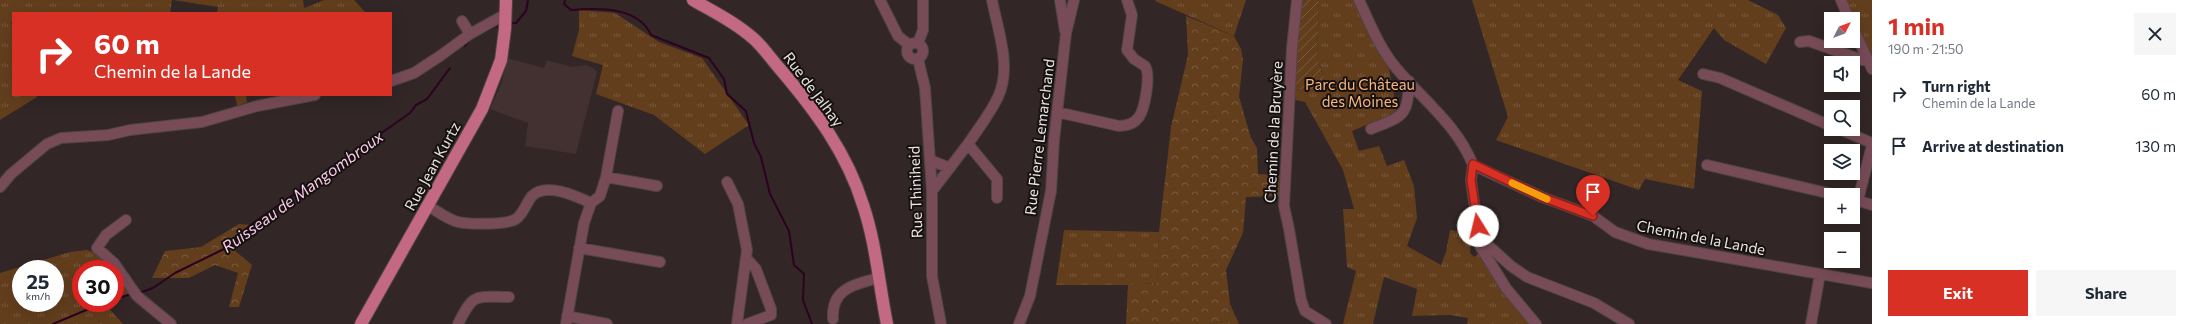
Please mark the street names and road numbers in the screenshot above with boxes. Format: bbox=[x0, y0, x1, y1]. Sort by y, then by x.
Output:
street label: Rue de Jalhay bbox=[780, 48, 848, 130]
street label: Rue Pierre Lemarchand bbox=[1020, 58, 1058, 216]
street label: Chemin de la Bruyère bbox=[1260, 60, 1286, 204]
street label: Rue Jean Kurtz bbox=[400, 119, 464, 213]
street label: Rue Thiniheid bbox=[904, 145, 926, 239]
street label: Chemin de la Lande bbox=[1635, 216, 1767, 258]

